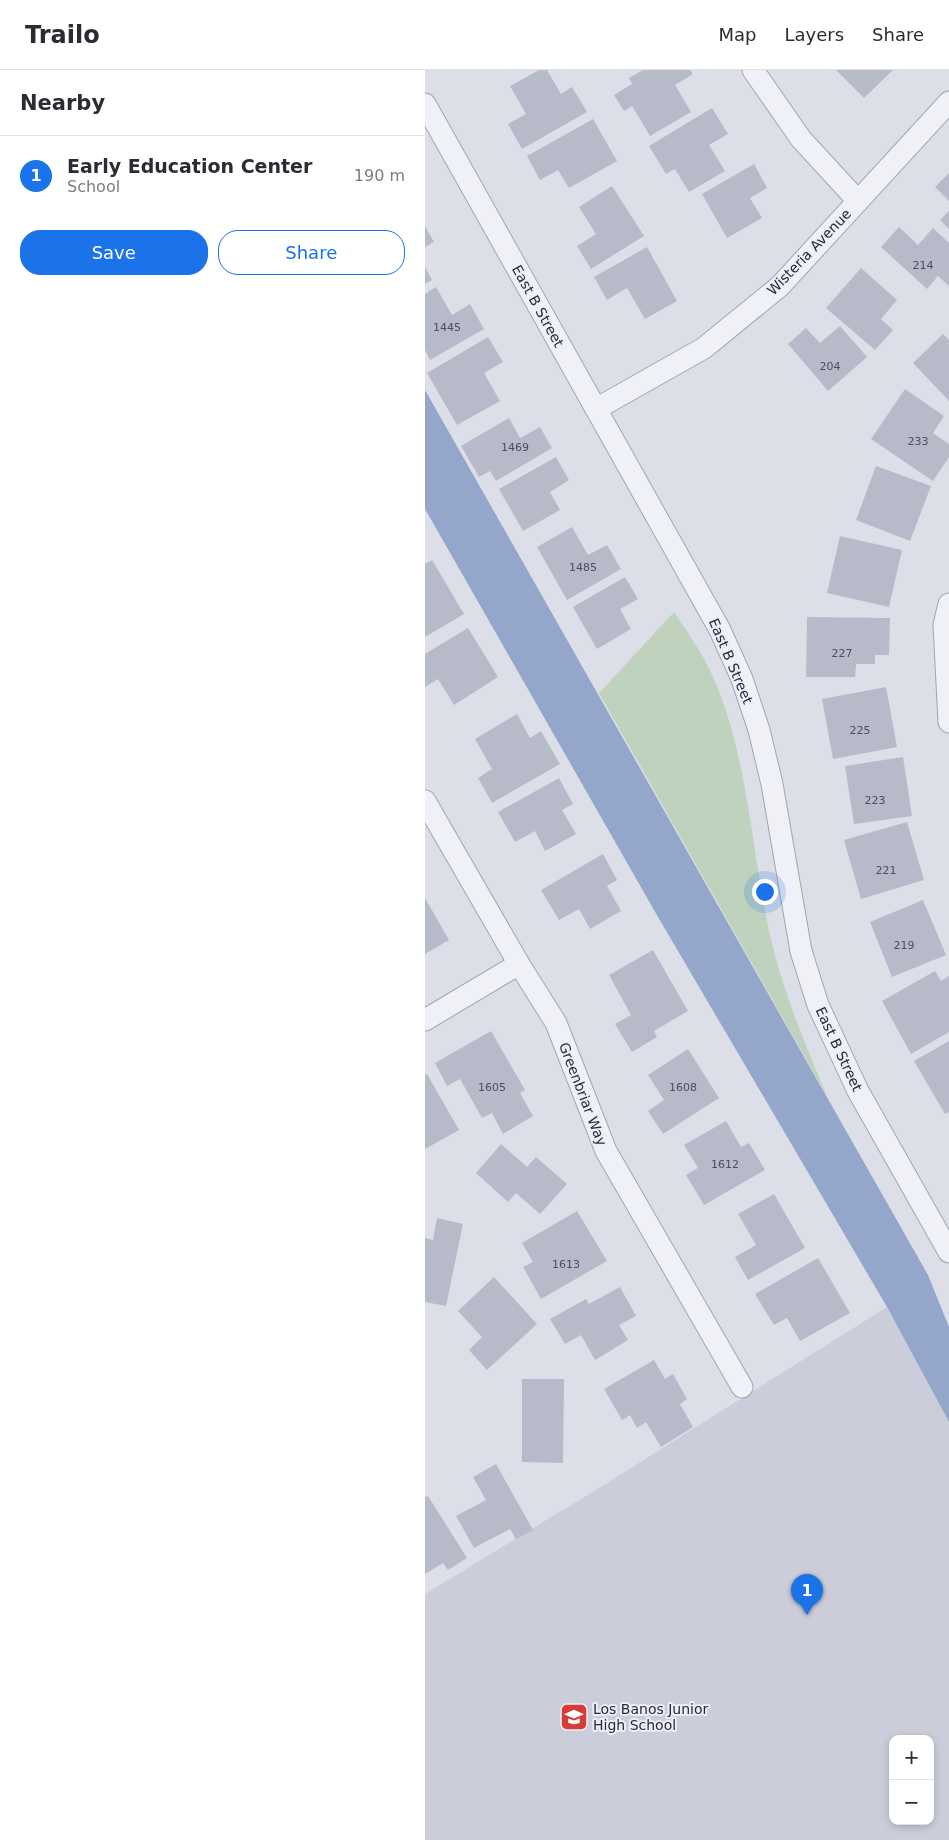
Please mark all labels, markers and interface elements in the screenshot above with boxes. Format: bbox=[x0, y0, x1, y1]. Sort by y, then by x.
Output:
text: Trailo bbox=[25, 21, 100, 49]
text: Map bbox=[718, 24, 756, 45]
text: Layers bbox=[784, 24, 844, 45]
text: Share bbox=[872, 24, 924, 45]
text: Nearby bbox=[20, 91, 105, 115]
text: Early Education Center bbox=[67, 155, 312, 177]
text: 1 bbox=[30, 166, 42, 185]
text: 190 m bbox=[354, 166, 405, 185]
text: School bbox=[67, 177, 120, 196]
street label: Wisteria Avenue bbox=[764, 206, 854, 298]
button: Save bbox=[20, 230, 208, 275]
button: Share bbox=[218, 230, 405, 275]
house number: 214 bbox=[913, 259, 934, 272]
street label: East B Street bbox=[509, 262, 567, 350]
house number: 1445 bbox=[433, 321, 461, 334]
house number: 204 bbox=[820, 360, 841, 373]
house number: 233 bbox=[908, 435, 929, 448]
house number: 1469 bbox=[501, 441, 529, 454]
house number: 1485 bbox=[569, 561, 597, 574]
street label: East B Street bbox=[706, 616, 756, 707]
house number: 227 bbox=[832, 647, 853, 660]
house number: 225 bbox=[850, 724, 871, 737]
house number: 223 bbox=[865, 794, 886, 807]
house number: 221 bbox=[876, 864, 897, 877]
your location bbox=[752, 879, 778, 905]
house number: 219 bbox=[894, 939, 915, 952]
street label: East B Street bbox=[812, 1004, 866, 1094]
street label: Greenbriar Way bbox=[556, 1040, 610, 1148]
house number: 1605 bbox=[478, 1081, 506, 1094]
house number: 1608 bbox=[669, 1081, 697, 1094]
house number: 1612 bbox=[711, 1158, 739, 1171]
house number: 1613 bbox=[552, 1258, 580, 1271]
pin: 1 bbox=[791, 1574, 823, 1615]
place label: Los Banos Junior High School bbox=[593, 1701, 709, 1733]
school or university icon: Los Banos Junior High School bbox=[559, 1702, 589, 1732]
map controls bbox=[889, 1735, 934, 1825]
button: + bbox=[889, 1735, 934, 1780]
button: − bbox=[889, 1780, 934, 1825]

